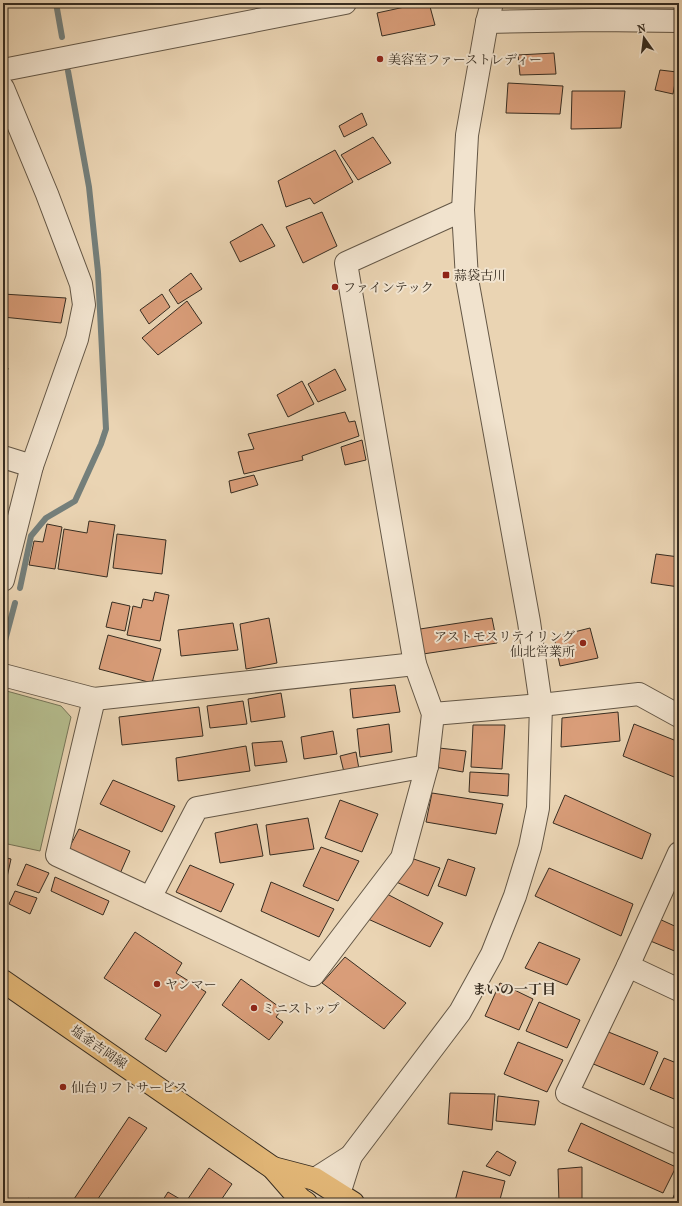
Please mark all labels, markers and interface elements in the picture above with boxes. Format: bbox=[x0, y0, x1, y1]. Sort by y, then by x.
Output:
north arrow bbox=[624, 18, 664, 58]
text: N bbox=[636, 21, 648, 36]
place label: 美容室ファーストレディー bbox=[388, 52, 542, 67]
marker: 美容室ファーストレディー bbox=[375, 54, 385, 64]
place label: 蒜袋古川 bbox=[454, 268, 506, 283]
marker: 蒜袋古川 bbox=[441, 270, 451, 280]
place label: ファインテック bbox=[343, 280, 434, 295]
marker: ファインテック bbox=[330, 282, 340, 292]
place label: アストモスリテイリング 仙北営業所 bbox=[434, 629, 575, 659]
marker: アストモスリテイリング 仙北営業所 bbox=[578, 638, 588, 648]
place label: ヤンマー bbox=[165, 977, 217, 992]
marker: ヤンマー bbox=[152, 979, 162, 989]
district label: まいの一丁目 bbox=[472, 981, 556, 998]
place label: ミニストップ bbox=[262, 1001, 340, 1016]
marker: ミニストップ bbox=[249, 1003, 259, 1013]
street label: 塩釜吉岡線 bbox=[68, 1022, 130, 1072]
place label: 仙台リフトサービス bbox=[71, 1080, 188, 1095]
marker: 仙台リフトサービス bbox=[58, 1082, 68, 1092]

